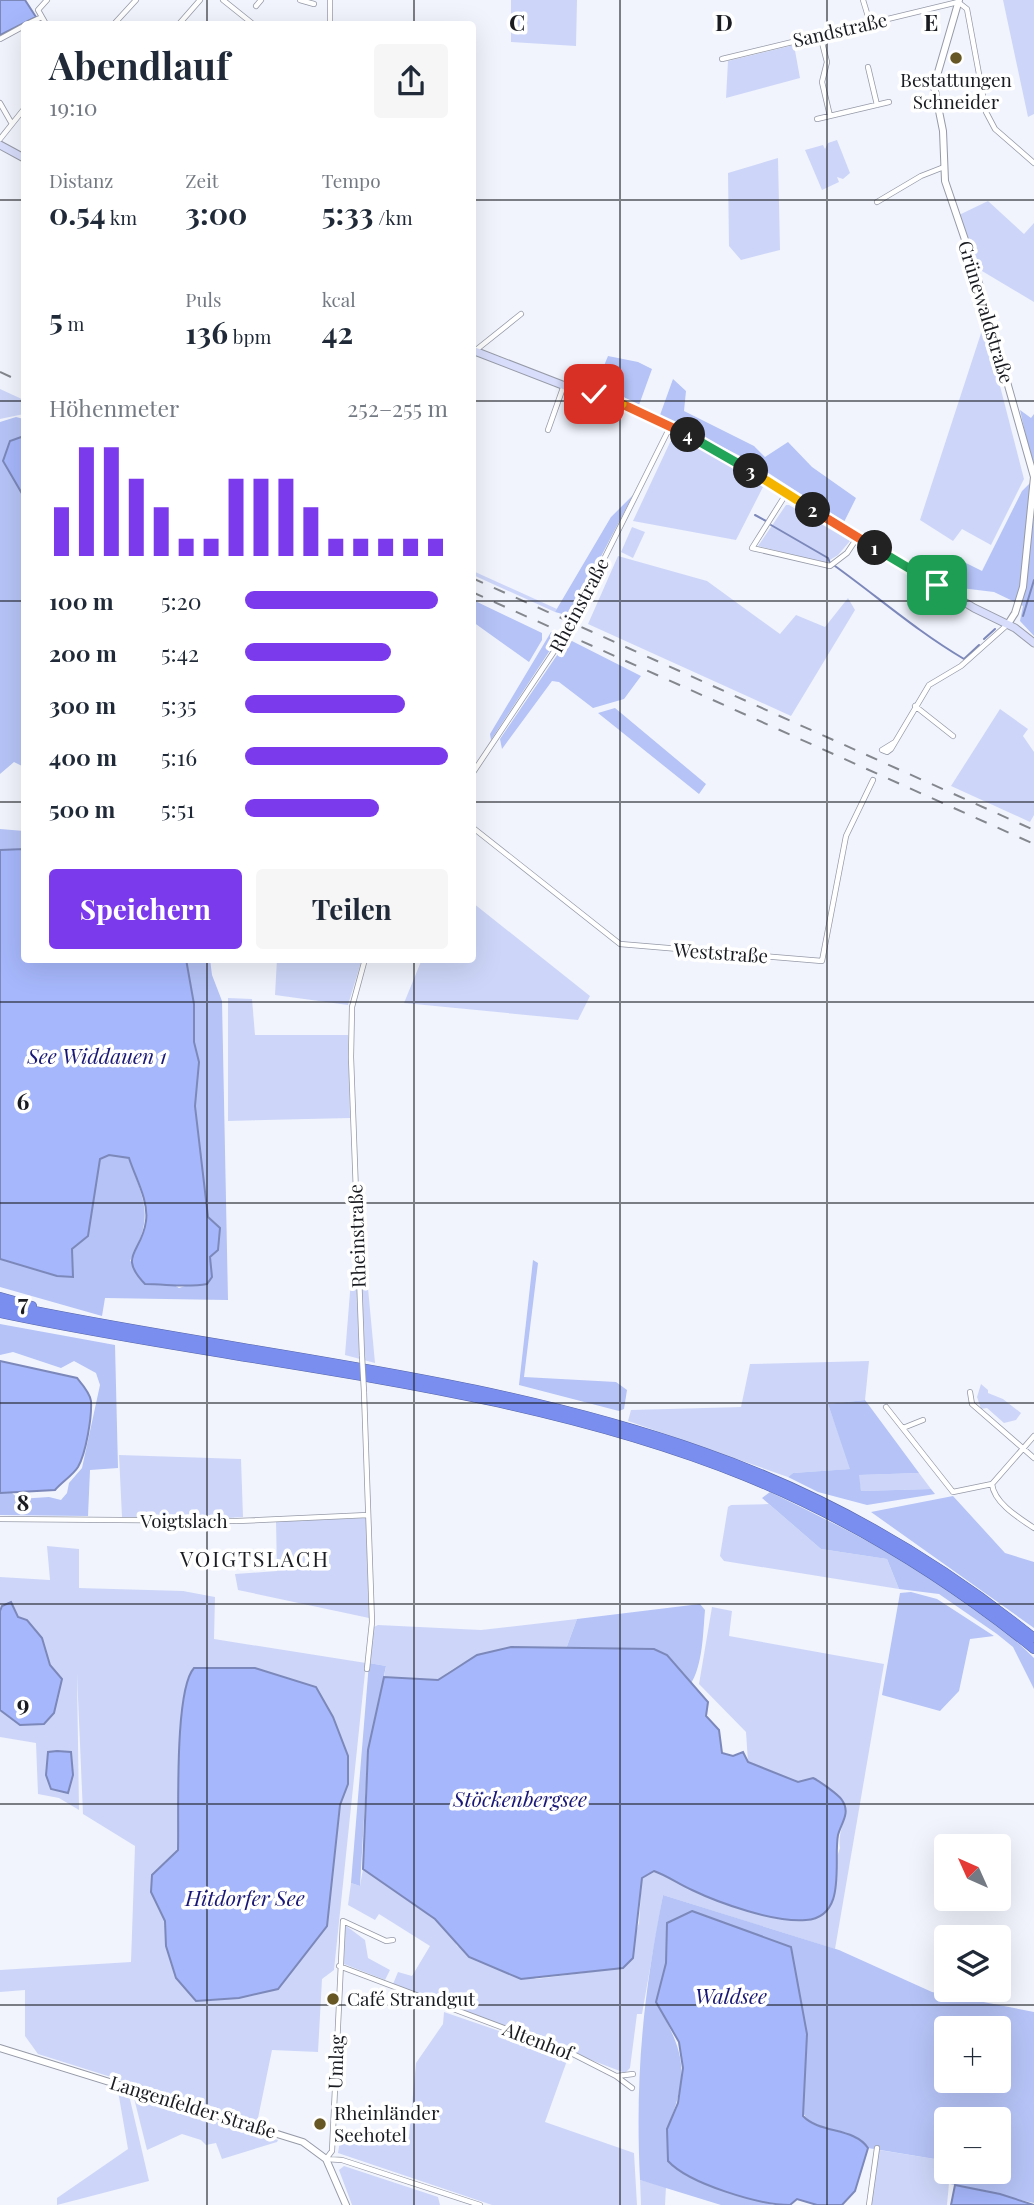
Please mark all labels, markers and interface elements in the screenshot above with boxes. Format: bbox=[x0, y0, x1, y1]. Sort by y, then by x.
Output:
text: C bbox=[509, 6, 525, 37]
text: D bbox=[715, 6, 733, 37]
street label: Sandstraße bbox=[790, 6, 889, 52]
text: E bbox=[924, 6, 938, 37]
text: Abendlauf bbox=[49, 39, 230, 90]
button: share bbox=[374, 44, 448, 118]
marker: Bestattungen Schneider bbox=[948, 50, 964, 66]
place label: Bestattungen Schneider bbox=[900, 66, 1013, 114]
text: 19:10 bbox=[49, 91, 98, 122]
text: Distanz bbox=[49, 167, 113, 193]
text: Zeit bbox=[185, 167, 218, 193]
text: Tempo bbox=[322, 167, 381, 193]
text: 0.54 bbox=[49, 193, 106, 233]
text: 3:00 bbox=[185, 193, 247, 233]
text: 5:33 bbox=[322, 193, 373, 233]
text: km bbox=[106, 204, 137, 230]
text: /km bbox=[373, 204, 413, 230]
street label: Grünewaldstraße bbox=[953, 237, 1021, 386]
text: Puls bbox=[185, 286, 221, 312]
text: kcal bbox=[322, 286, 356, 312]
text: 5 bbox=[49, 299, 63, 339]
text: m bbox=[63, 310, 84, 336]
text: 136 bbox=[185, 312, 228, 352]
text: 42 bbox=[322, 312, 353, 352]
text: bpm bbox=[228, 323, 271, 349]
pin bbox=[564, 364, 624, 424]
icon: check bbox=[575, 375, 613, 413]
text: Höhenmeter bbox=[49, 392, 179, 423]
text: 252–255 m bbox=[347, 392, 448, 423]
pin: 4 bbox=[670, 418, 706, 452]
text: 4 bbox=[682, 421, 693, 447]
pin: 3 bbox=[734, 454, 768, 489]
text: 3 bbox=[746, 457, 755, 483]
pin: 2 bbox=[796, 492, 830, 528]
text: 2 bbox=[808, 496, 817, 522]
pin: 1 bbox=[858, 530, 892, 566]
text: 1 bbox=[871, 534, 878, 560]
street label: Rheinstraße bbox=[542, 553, 614, 656]
pin bbox=[907, 555, 967, 615]
icon: arrive bbox=[918, 566, 956, 604]
text: 100 m bbox=[49, 585, 114, 616]
text: 5:20 bbox=[161, 585, 201, 616]
text: 200 m bbox=[49, 637, 117, 668]
text: 5:42 bbox=[161, 637, 199, 668]
text: 300 m bbox=[49, 689, 116, 720]
text: 5:35 bbox=[161, 689, 197, 720]
text: 400 m bbox=[49, 741, 117, 772]
text: 5:16 bbox=[161, 741, 197, 772]
text: 500 m bbox=[49, 793, 115, 824]
text: 5:51 bbox=[161, 793, 195, 824]
button: Speichern bbox=[49, 869, 242, 949]
button: Teilen bbox=[256, 869, 448, 949]
street label: Weststraße bbox=[672, 936, 769, 968]
water label: See Widdauen 1 bbox=[26, 1041, 167, 1069]
text: 6 bbox=[17, 1085, 30, 1116]
street label: Rheinstraße bbox=[341, 1184, 371, 1288]
text: 7 bbox=[18, 1286, 29, 1317]
text: 8 bbox=[17, 1486, 29, 1517]
street label: Voigtslach bbox=[139, 1507, 228, 1533]
district label: VOIGTSLACH bbox=[179, 1544, 330, 1572]
text: 9 bbox=[17, 1687, 29, 1718]
water label: Stöckenbergsee bbox=[452, 1784, 587, 1812]
north arrow bbox=[934, 1834, 1012, 1911]
map controls bbox=[934, 1834, 1011, 2184]
water label: Hitdorfer See bbox=[184, 1883, 305, 1911]
button: layers bbox=[934, 1925, 1011, 2002]
water label: Waldsee bbox=[695, 1981, 767, 2009]
place label: Café Strandgut bbox=[347, 1985, 475, 2011]
marker: Café Strandgut bbox=[325, 1991, 341, 2007]
street label: Altenhof bbox=[499, 2014, 579, 2066]
button: + bbox=[934, 2016, 1011, 2093]
street label: Umlag bbox=[321, 2034, 349, 2090]
street label: Langenfelder Straße bbox=[107, 2068, 280, 2144]
place label: Rheinländer Seehotel bbox=[334, 2099, 440, 2147]
button: − bbox=[934, 2107, 1011, 2184]
marker: Rheinländer Seehotel bbox=[312, 2116, 328, 2132]

